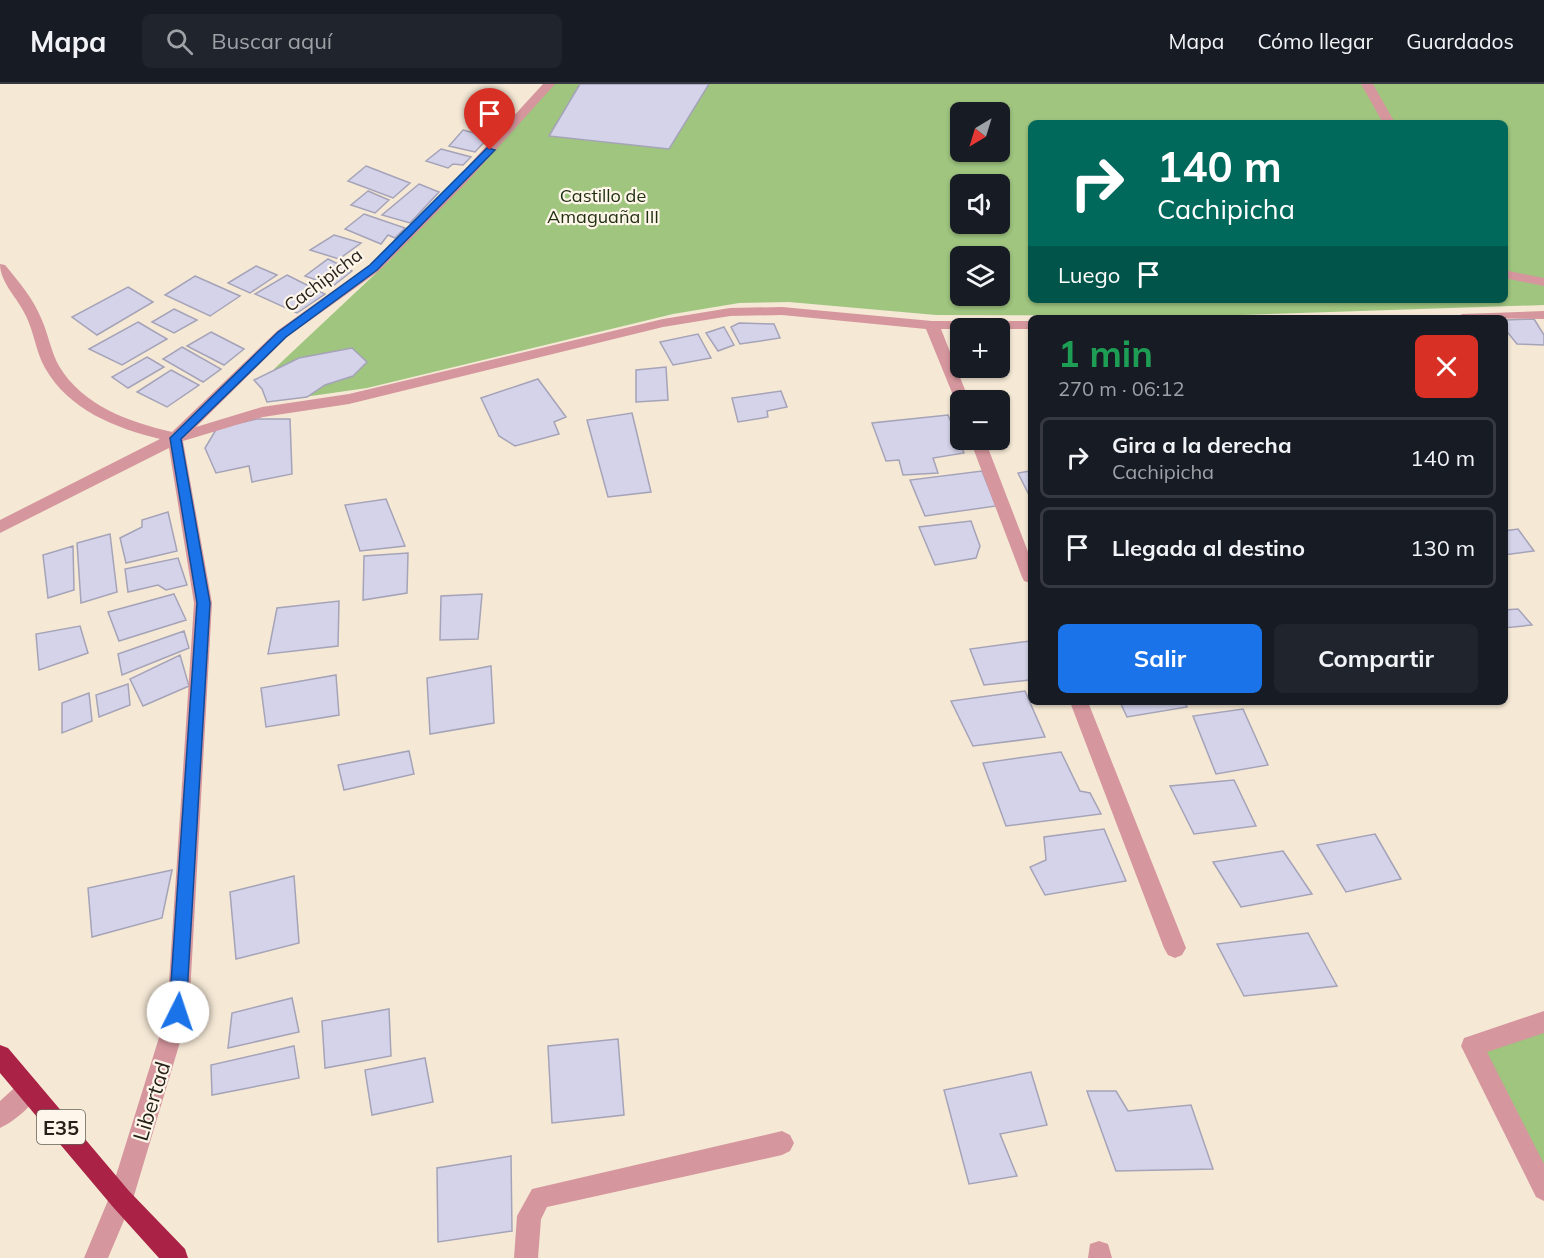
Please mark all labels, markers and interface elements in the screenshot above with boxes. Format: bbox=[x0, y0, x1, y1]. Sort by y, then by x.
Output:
search box bbox=[142, 14, 562, 68]
text: Mapa bbox=[30, 24, 106, 59]
icon: search bbox=[163, 25, 196, 58]
text: Buscar aquí bbox=[211, 27, 332, 55]
text: Mapa bbox=[1169, 28, 1224, 54]
text: Cómo llegar bbox=[1257, 28, 1373, 54]
text: Guardados bbox=[1406, 28, 1514, 54]
pin bbox=[464, 88, 515, 150]
icon: arrive bbox=[473, 97, 506, 130]
north arrow bbox=[950, 102, 1010, 162]
map controls bbox=[950, 102, 1010, 450]
text: 140 m bbox=[1157, 140, 1282, 193]
icon: right bbox=[1058, 144, 1136, 222]
button: sound bbox=[950, 174, 1010, 234]
park label: Castillo de Amaguaña III bbox=[547, 184, 659, 228]
text: Cachipicha bbox=[1157, 192, 1295, 226]
street label: Cachipicha bbox=[279, 243, 367, 317]
button: layers bbox=[950, 246, 1010, 306]
icon: arrive bbox=[1132, 258, 1165, 291]
text: Luego bbox=[1058, 261, 1120, 289]
button: + bbox=[950, 318, 1010, 378]
text: 1 min bbox=[1058, 331, 1153, 376]
button: close bbox=[1415, 335, 1478, 398]
text: 270 m · 06:12 bbox=[1058, 376, 1184, 401]
button: − bbox=[950, 390, 1010, 450]
text: Gira a la derecha bbox=[1112, 431, 1292, 459]
icon: right bbox=[1061, 441, 1094, 474]
text: 140 m bbox=[1410, 444, 1475, 472]
text: Cachipicha bbox=[1112, 459, 1214, 484]
icon: arrive bbox=[1061, 531, 1094, 564]
text: Llegada al destino bbox=[1112, 534, 1305, 562]
text: 130 m bbox=[1410, 534, 1475, 562]
button: Salir bbox=[1058, 624, 1262, 693]
button: Compartir bbox=[1274, 624, 1478, 693]
position arrow bbox=[146, 980, 210, 1044]
street label: Libertad bbox=[127, 1058, 175, 1144]
road number: E35 bbox=[37, 1110, 85, 1144]

